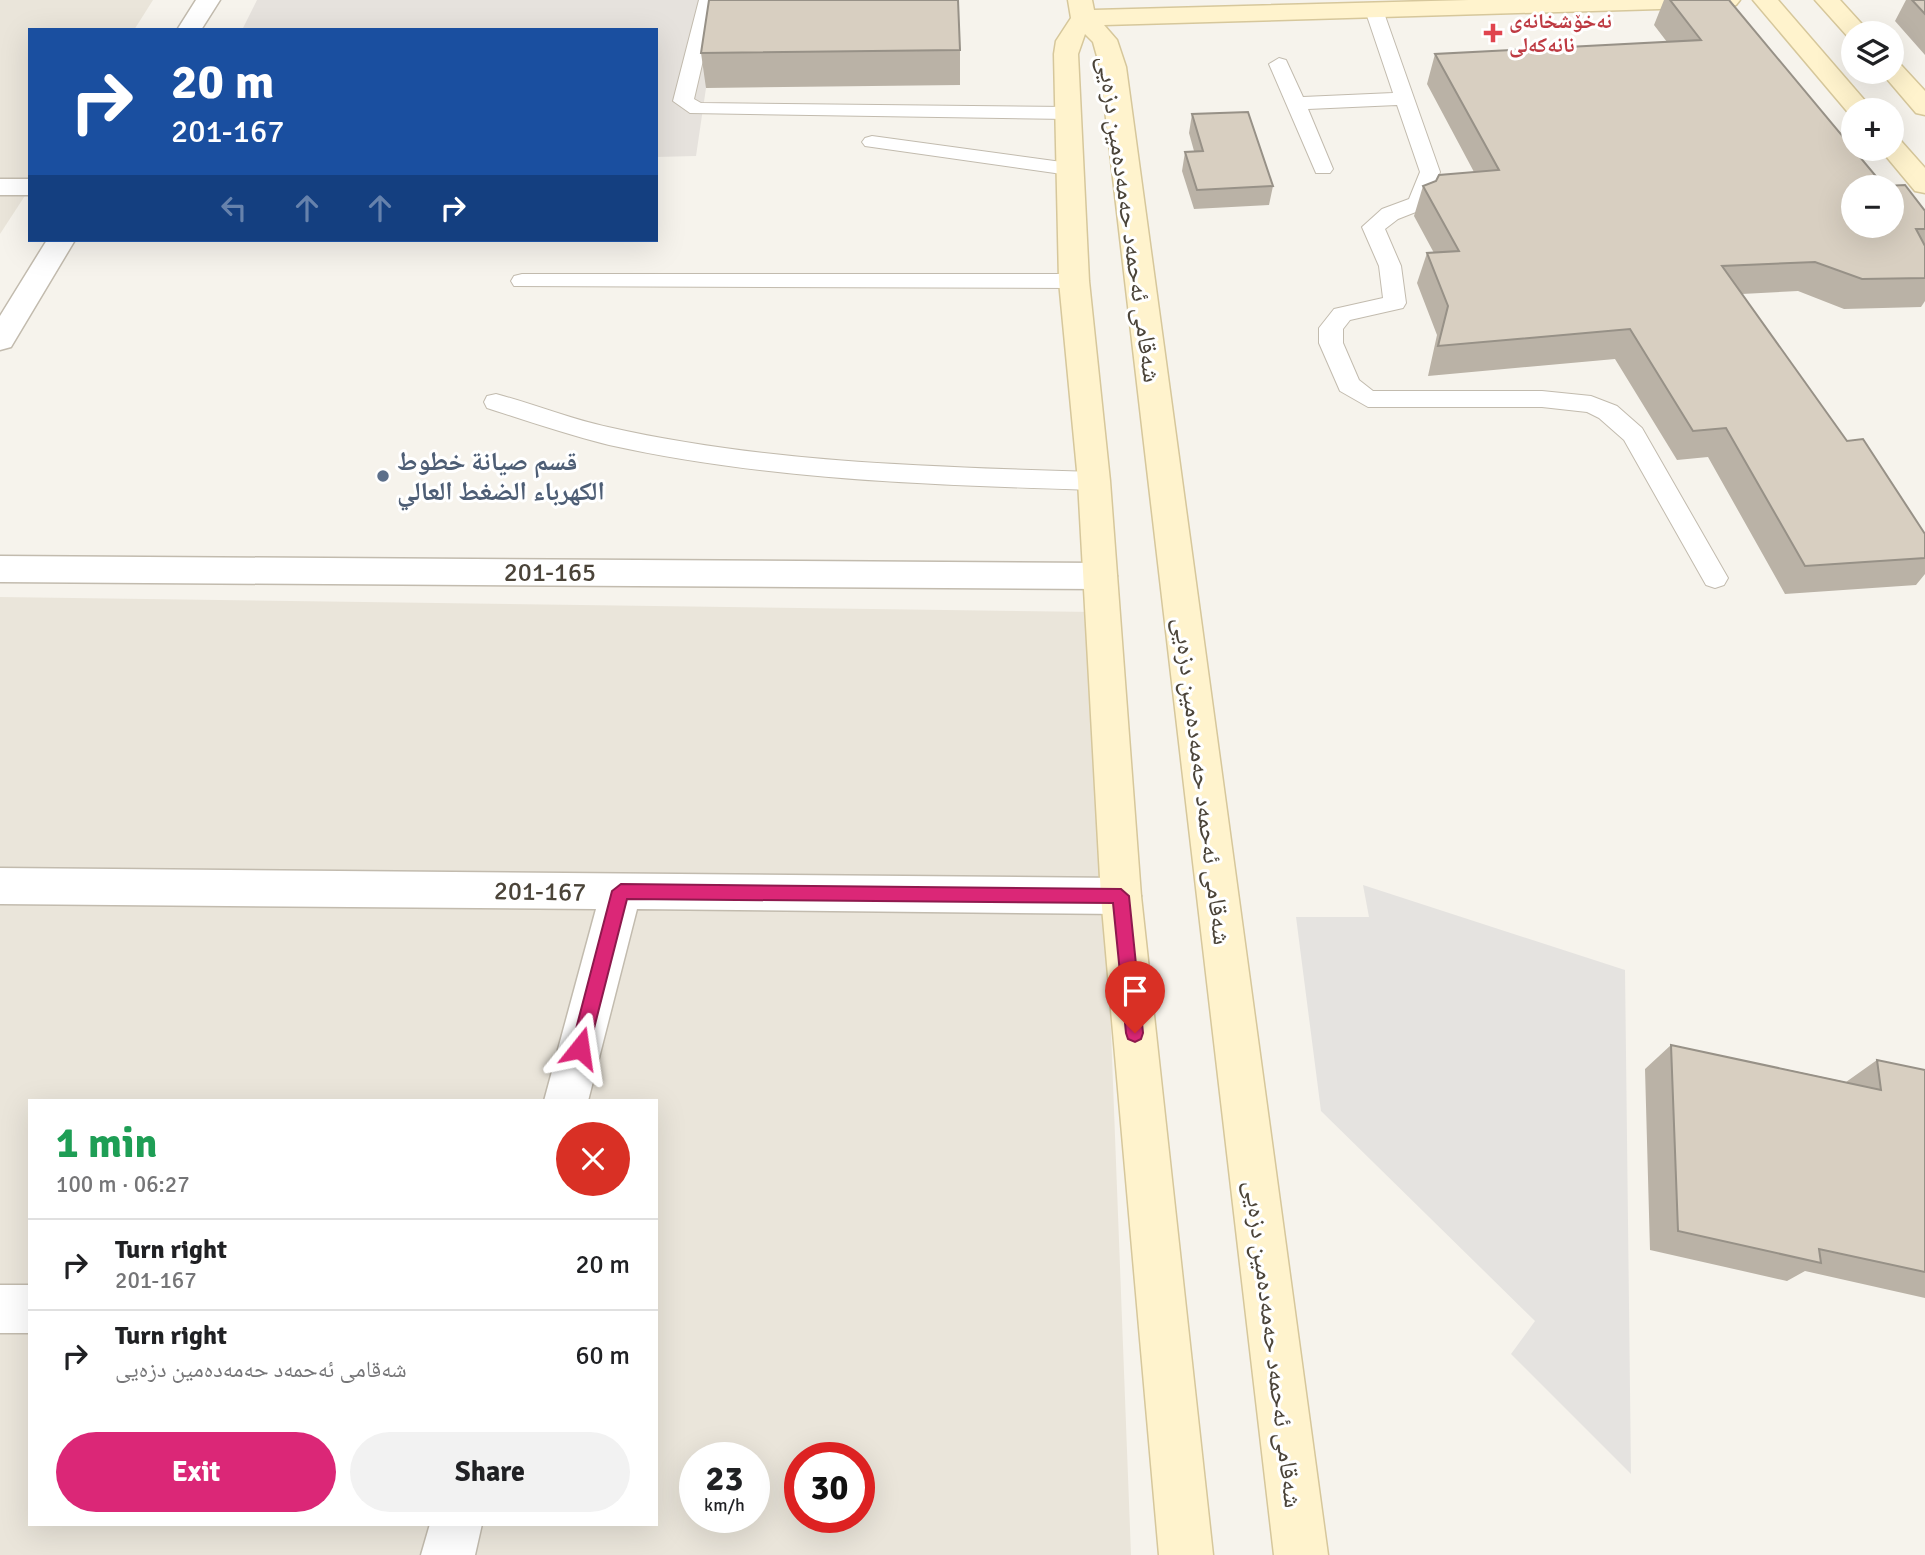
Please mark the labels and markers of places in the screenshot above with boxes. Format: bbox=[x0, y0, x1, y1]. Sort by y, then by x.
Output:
place label: نەخۆشخانەی نانەکەلی bbox=[1509, 8, 1612, 58]
marker: نەخۆشخانەی نانەکەلی bbox=[1483, 23, 1503, 43]
place label: قسم صيانة خطوط الكهرباء الضغط العالي bbox=[397, 446, 605, 511]
marker: قسم صيانة خطوط الكهرباء الضغط العالي bbox=[375, 468, 391, 484]
pin bbox=[1105, 961, 1165, 1033]

